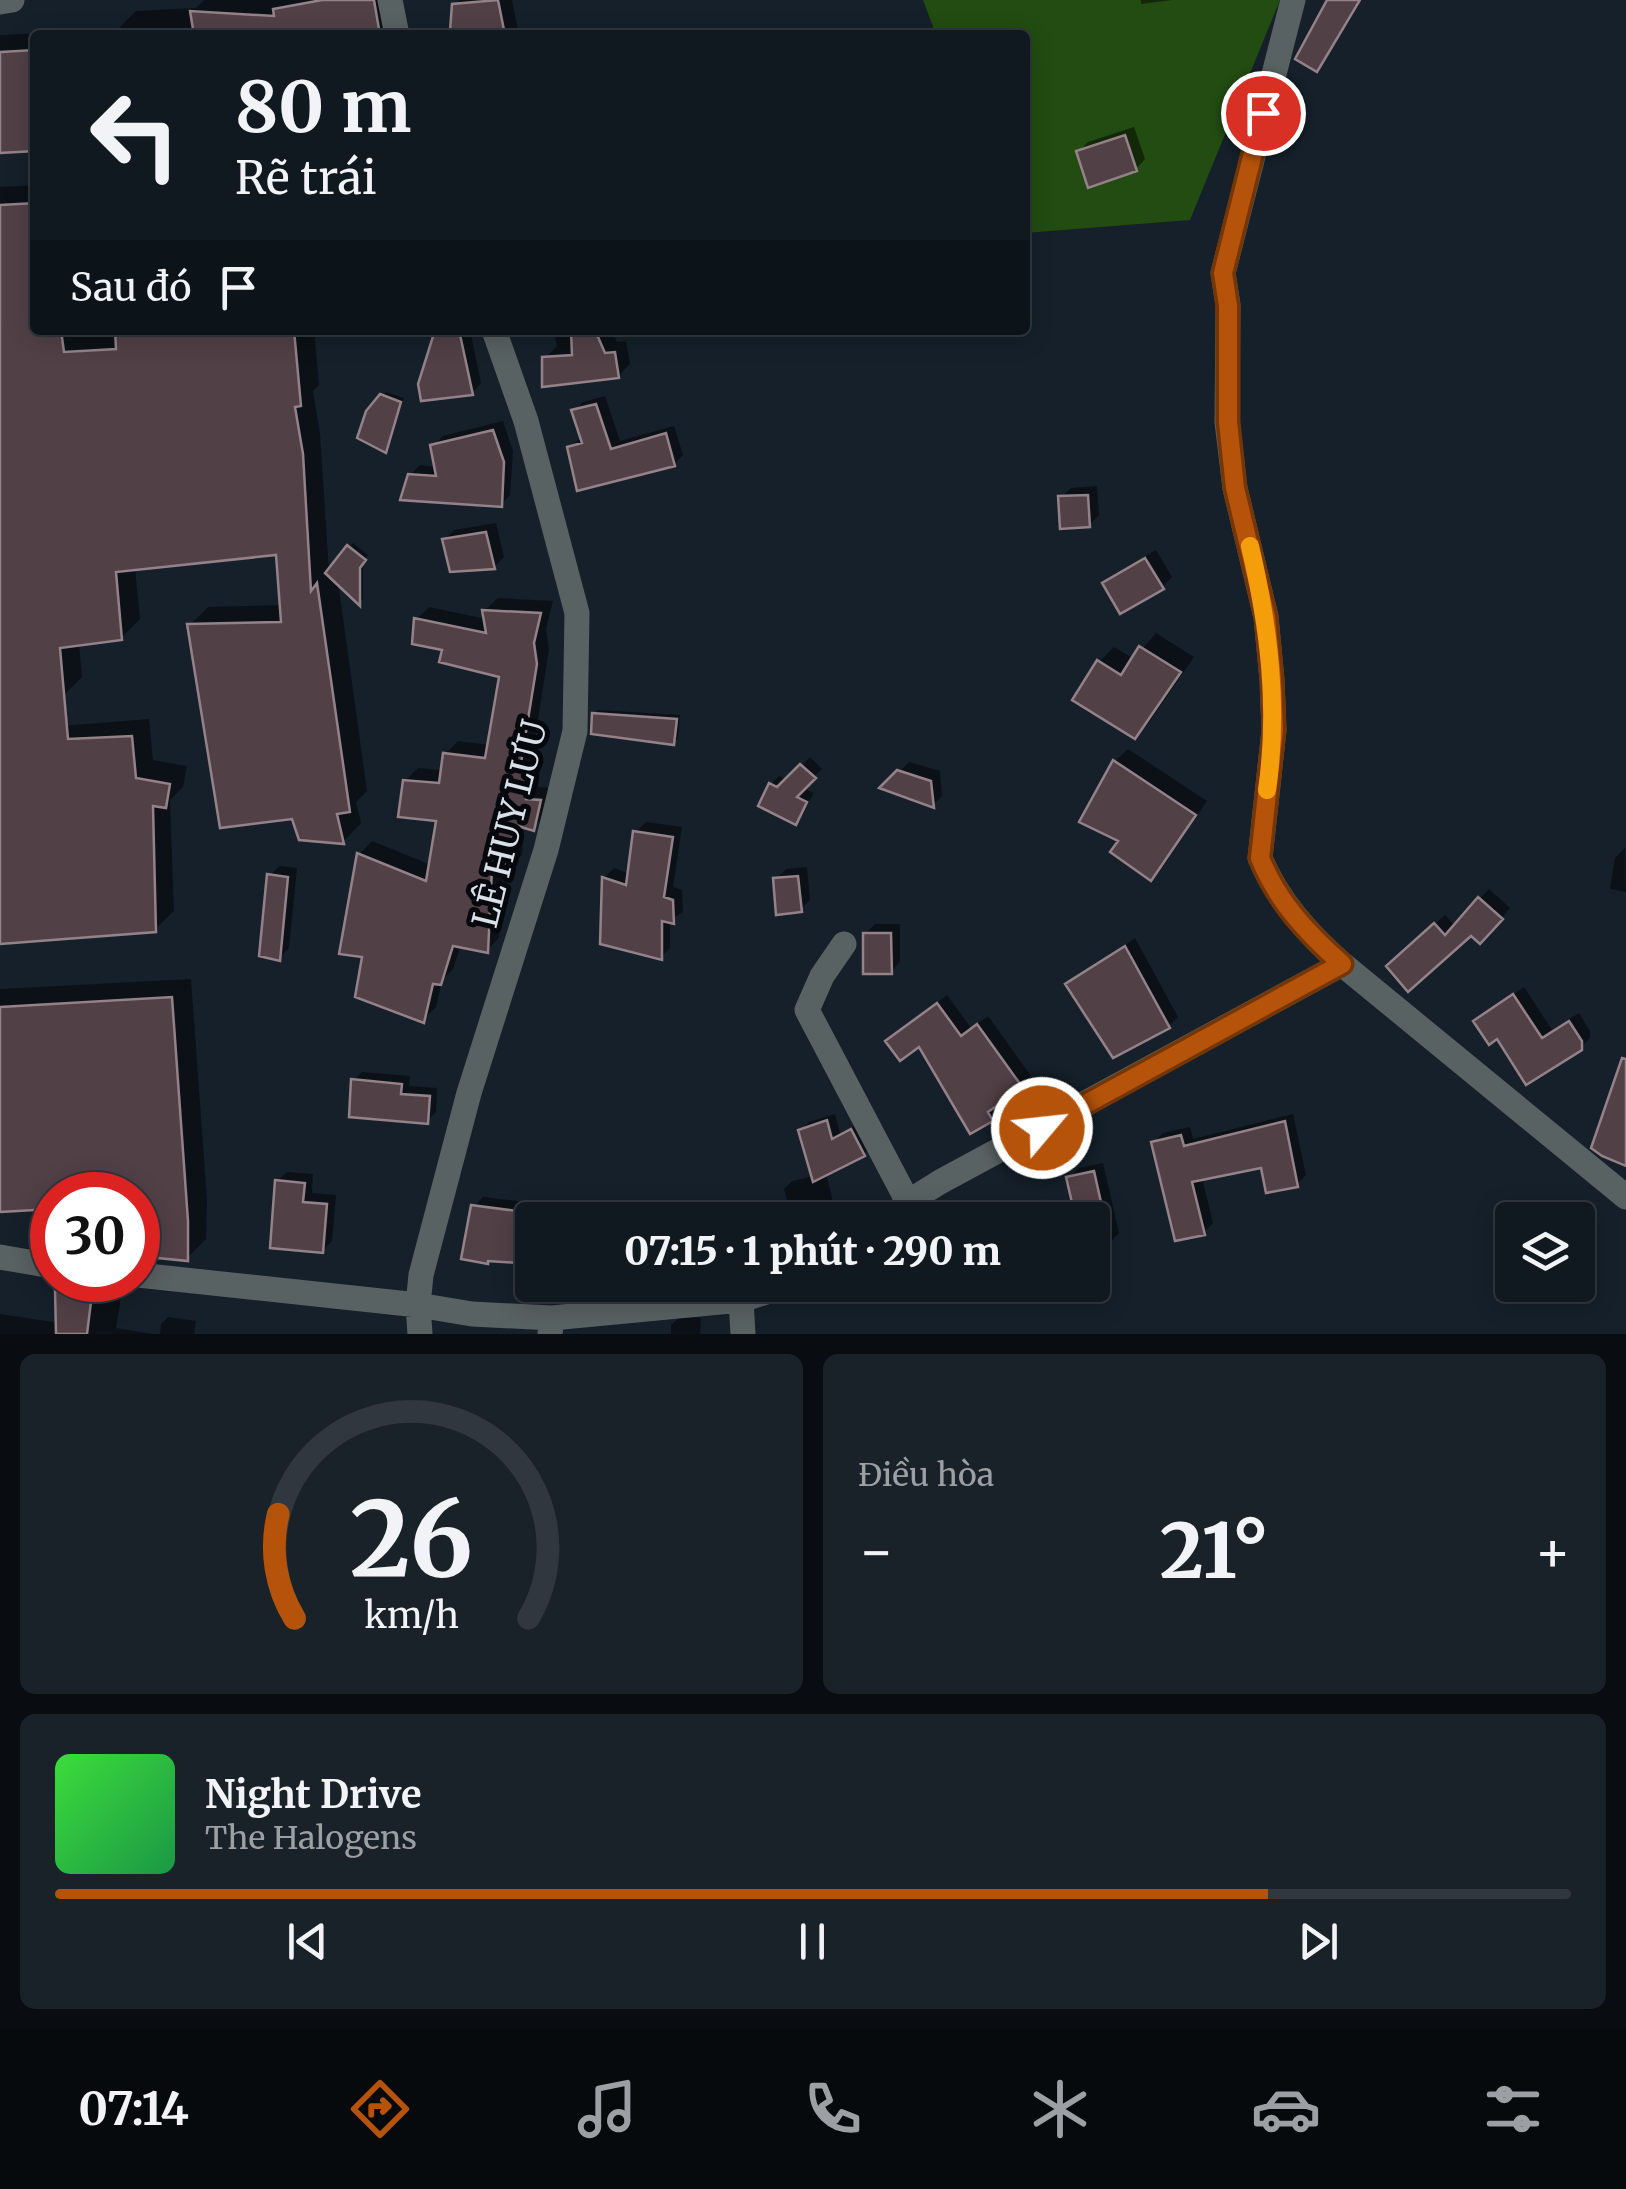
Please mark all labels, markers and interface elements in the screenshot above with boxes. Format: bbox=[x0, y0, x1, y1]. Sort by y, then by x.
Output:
text: 80 m bbox=[235, 63, 411, 151]
icon: left bbox=[70, 70, 200, 200]
pin bbox=[1221, 71, 1306, 156]
icon: arrive bbox=[1236, 86, 1291, 141]
text: Rẽ trái bbox=[235, 150, 377, 206]
icon: arrive bbox=[211, 260, 266, 315]
text: Sau đó bbox=[70, 264, 191, 311]
street label: LÊ HUY LƯU bbox=[463, 716, 557, 932]
position arrow bbox=[990, 1076, 1094, 1180]
speed limit sign: 30 bbox=[30, 1172, 160, 1302]
map controls bbox=[1495, 1202, 1595, 1302]
button: layers bbox=[1495, 1202, 1595, 1302]
text: 07:15 · 1 phút · 290 m bbox=[624, 1228, 1001, 1275]
text: Điều hòa bbox=[858, 1455, 994, 1495]
text: 26 bbox=[350, 1474, 473, 1604]
text: 21° bbox=[1160, 1504, 1269, 1598]
text: − bbox=[858, 1517, 895, 1586]
text: + bbox=[1534, 1517, 1571, 1586]
text: km/h bbox=[364, 1593, 459, 1638]
text: Night Drive bbox=[205, 1771, 422, 1818]
text: The Halogens bbox=[205, 1818, 417, 1858]
icon: previous bbox=[280, 1914, 335, 1969]
icon: pause bbox=[785, 1914, 840, 1969]
icon: next bbox=[1291, 1914, 1346, 1969]
icon: directions bbox=[345, 2074, 415, 2144]
icon: music bbox=[572, 2074, 642, 2144]
icon: phone bbox=[798, 2074, 868, 2144]
icon: climate bbox=[1025, 2074, 1095, 2144]
icon: car bbox=[1251, 2074, 1321, 2144]
icon: filters bbox=[1478, 2074, 1548, 2144]
text: 07:14 bbox=[78, 2081, 189, 2137]

